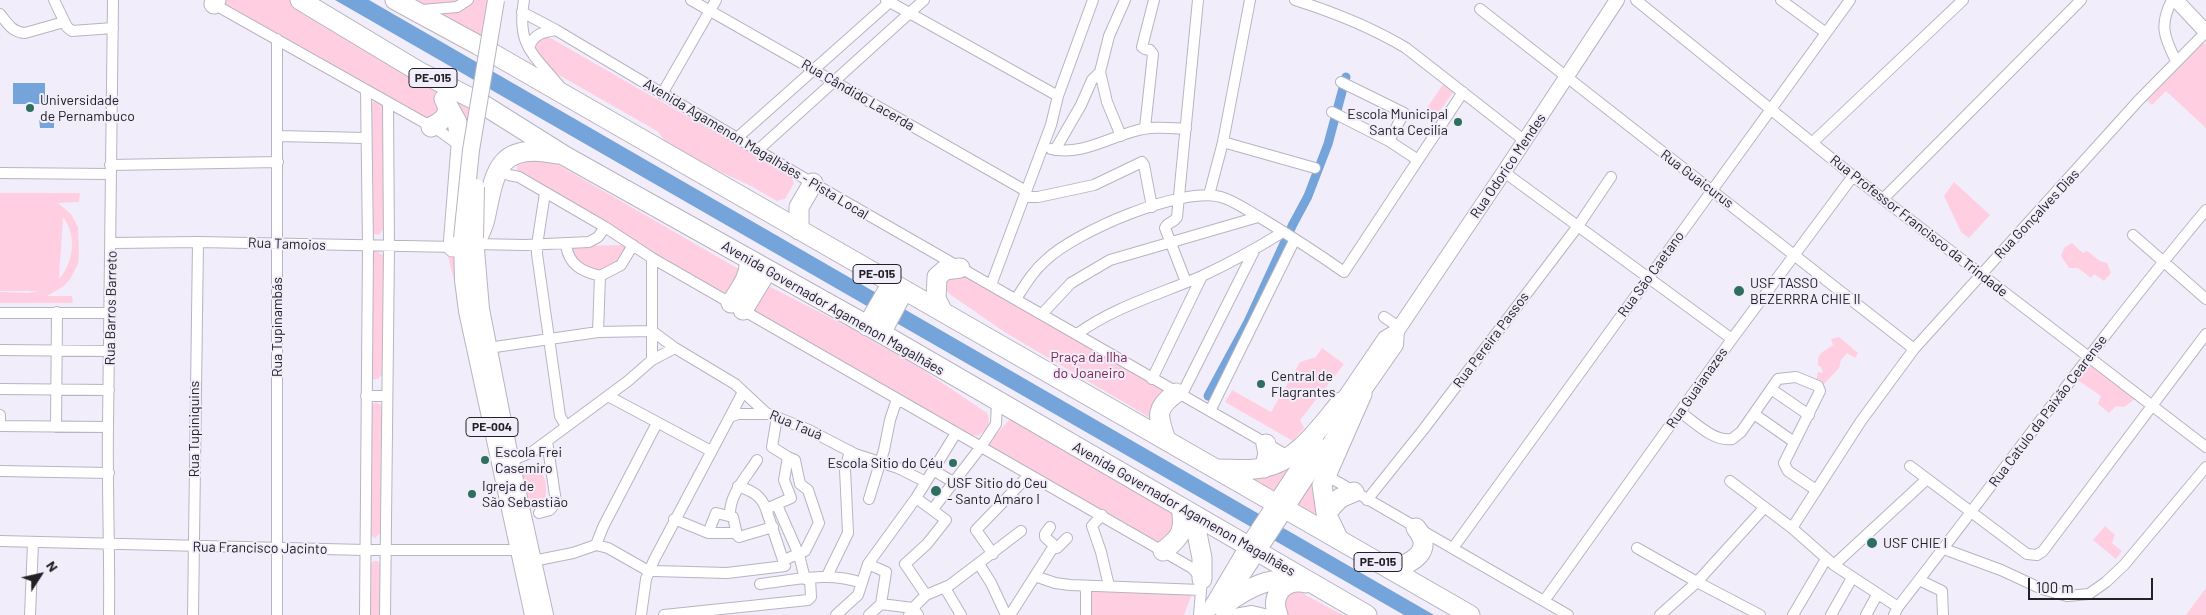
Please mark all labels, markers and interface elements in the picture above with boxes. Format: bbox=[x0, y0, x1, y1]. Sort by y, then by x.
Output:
street label: Rua Cândido Lacerda bbox=[798, 56, 918, 134]
road number: PE-015 bbox=[409, 68, 457, 88]
street label: Avenida Agamenon Magalhães - Pista Local bbox=[640, 75, 872, 223]
place label: Universidade de Pernambuco bbox=[40, 92, 135, 124]
marker: Universidade de Pernambuco bbox=[24, 102, 36, 114]
place label: Escola Municipal Santa Cecilia bbox=[1347, 106, 1448, 138]
street label: Rua Odorico Mendes bbox=[1467, 110, 1549, 222]
marker: Escola Municipal Santa Cecilia bbox=[1452, 116, 1464, 128]
street label: Rua Guaicurus bbox=[1657, 146, 1737, 212]
street label: Rua Professor Francisco da Trindade bbox=[1827, 151, 2011, 301]
street label: Rua Gonçalves Dias bbox=[1991, 166, 2083, 262]
street label: Rua São Caetano bbox=[1614, 228, 1688, 320]
street label: Rua Tamoios bbox=[248, 234, 326, 254]
street label: Avenida Governador Agamenon Magalhães bbox=[719, 237, 947, 379]
street label: Rua Barros Barreto bbox=[102, 250, 120, 366]
road number: PE-015 bbox=[853, 264, 901, 284]
place label: USF TASSO BEZERRRA CHIE II bbox=[1750, 275, 1861, 308]
street label: Rua Tupinambás bbox=[269, 277, 285, 377]
marker: USF TASSO BEZERRRA CHIE II bbox=[1732, 284, 1746, 298]
street label: Rua Pereira Passos bbox=[1449, 289, 1533, 391]
street label: Rua Catulo da Paixão Cearense bbox=[1985, 332, 2111, 490]
street label: Rua Guaianazes bbox=[1663, 344, 1731, 432]
park label: Praça da Ilha do Joaneiro bbox=[1051, 349, 1127, 382]
place label: Central de Flagrantes bbox=[1271, 368, 1336, 401]
marker: Central de Flagrantes bbox=[1255, 378, 1267, 390]
street label: Rua Tupiniquins bbox=[186, 381, 202, 477]
street label: Rua Tauá bbox=[767, 406, 825, 444]
road number: PE-004 bbox=[466, 418, 518, 437]
street label: Avenida Governador Agamenon Magalhães bbox=[1070, 438, 1298, 580]
place label: Escola Frei Casemiro bbox=[495, 444, 562, 477]
marker: Escola Frei Casemiro bbox=[479, 454, 491, 466]
place label: Escola Sitio do Céu bbox=[827, 455, 943, 471]
marker: Escola Sitio do Céu bbox=[947, 457, 959, 469]
place label: USF Sitio do Ceu - Santo Amaro I bbox=[947, 475, 1047, 508]
place label: Igreja de São Sebastião bbox=[482, 478, 568, 511]
marker: USF Sitio do Ceu - Santo Amaro I bbox=[929, 484, 943, 498]
marker: Igreja de São Sebastião bbox=[466, 488, 478, 500]
place label: USF CHIE I bbox=[1883, 535, 1947, 551]
marker: USF CHIE I bbox=[1865, 536, 1879, 550]
street label: Rua Francisco Jacinto bbox=[192, 538, 328, 558]
north arrow bbox=[15, 550, 65, 600]
road number: PE-015 bbox=[1354, 552, 1402, 572]
text: N bbox=[43, 557, 62, 575]
scale bar bbox=[2031, 568, 2156, 600]
text: 100 m bbox=[2036, 578, 2074, 596]

